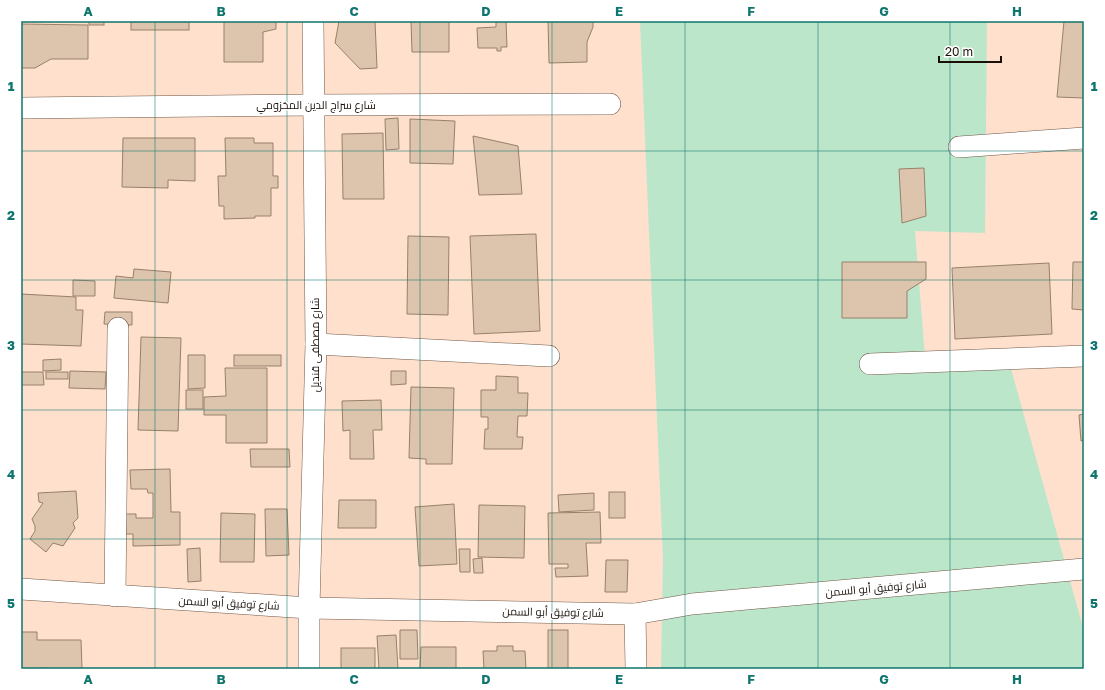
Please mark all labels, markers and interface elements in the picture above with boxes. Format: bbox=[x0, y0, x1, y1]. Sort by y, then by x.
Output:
text: A bbox=[83, 3, 93, 19]
text: B bbox=[216, 3, 226, 19]
text: C bbox=[349, 3, 359, 19]
text: D bbox=[481, 3, 491, 19]
text: E bbox=[615, 3, 623, 19]
text: F bbox=[747, 3, 755, 19]
text: G bbox=[879, 3, 889, 19]
text: H bbox=[1012, 3, 1022, 19]
scale bar bbox=[939, 38, 1001, 64]
text: 20 m bbox=[945, 44, 973, 59]
text: 1 bbox=[8, 78, 15, 94]
text: 1 bbox=[1091, 78, 1098, 94]
street label: شارع سراج الدين المخزومي bbox=[256, 98, 376, 114]
text: 2 bbox=[7, 207, 15, 223]
text: 2 bbox=[1090, 207, 1098, 223]
street label: شارع مصطفى قنديل bbox=[308, 298, 323, 392]
text: 3 bbox=[7, 337, 15, 353]
text: 3 bbox=[1090, 337, 1098, 353]
text: 4 bbox=[7, 466, 15, 482]
text: 4 bbox=[1090, 466, 1098, 482]
street label: شارع توفيق أبو السمن bbox=[825, 577, 927, 600]
street label: شارع توفيق أبو السمن bbox=[178, 593, 280, 614]
text: 5 bbox=[7, 595, 15, 611]
text: 5 bbox=[1090, 595, 1098, 611]
street label: شارع توفيق أبو السمن bbox=[502, 604, 604, 621]
text: A bbox=[83, 671, 93, 687]
text: B bbox=[216, 671, 226, 687]
text: C bbox=[349, 671, 359, 687]
text: D bbox=[481, 671, 491, 687]
text: E bbox=[615, 671, 623, 687]
text: F bbox=[747, 671, 755, 687]
text: G bbox=[879, 671, 889, 687]
text: H bbox=[1012, 671, 1022, 687]

